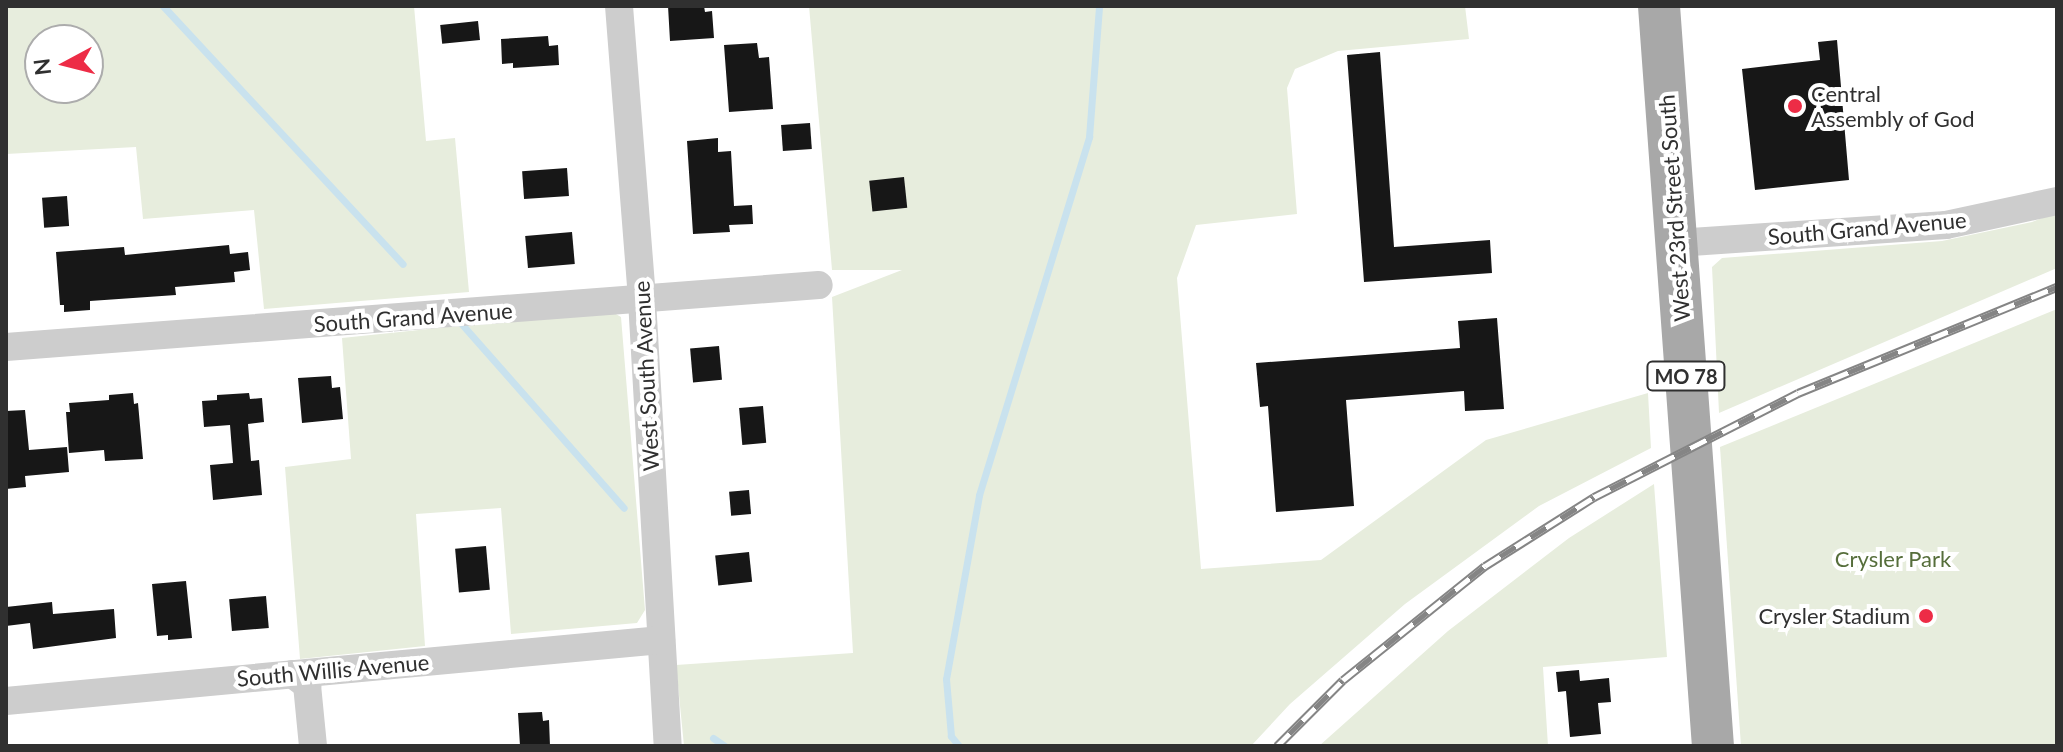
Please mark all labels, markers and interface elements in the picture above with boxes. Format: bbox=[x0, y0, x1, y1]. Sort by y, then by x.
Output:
north arrow bbox=[24, 24, 104, 104]
text: N bbox=[27, 57, 56, 77]
place label: Central Assembly of God bbox=[1811, 80, 1975, 132]
street label: West 23rd Street South bbox=[1653, 94, 1695, 322]
marker: Central Assembly of God bbox=[1786, 97, 1804, 115]
street label: South Grand Avenue bbox=[1766, 206, 1968, 250]
street label: West South Avenue bbox=[628, 280, 664, 472]
street label: South Grand Avenue bbox=[312, 297, 514, 337]
road number: MO 78 bbox=[1646, 360, 1726, 392]
park label: Crysler Park bbox=[1835, 546, 1951, 572]
place label: Crysler Stadium bbox=[1758, 603, 1910, 629]
marker: Crysler Stadium bbox=[1917, 607, 1935, 625]
street label: South Willis Avenue bbox=[235, 648, 431, 692]

